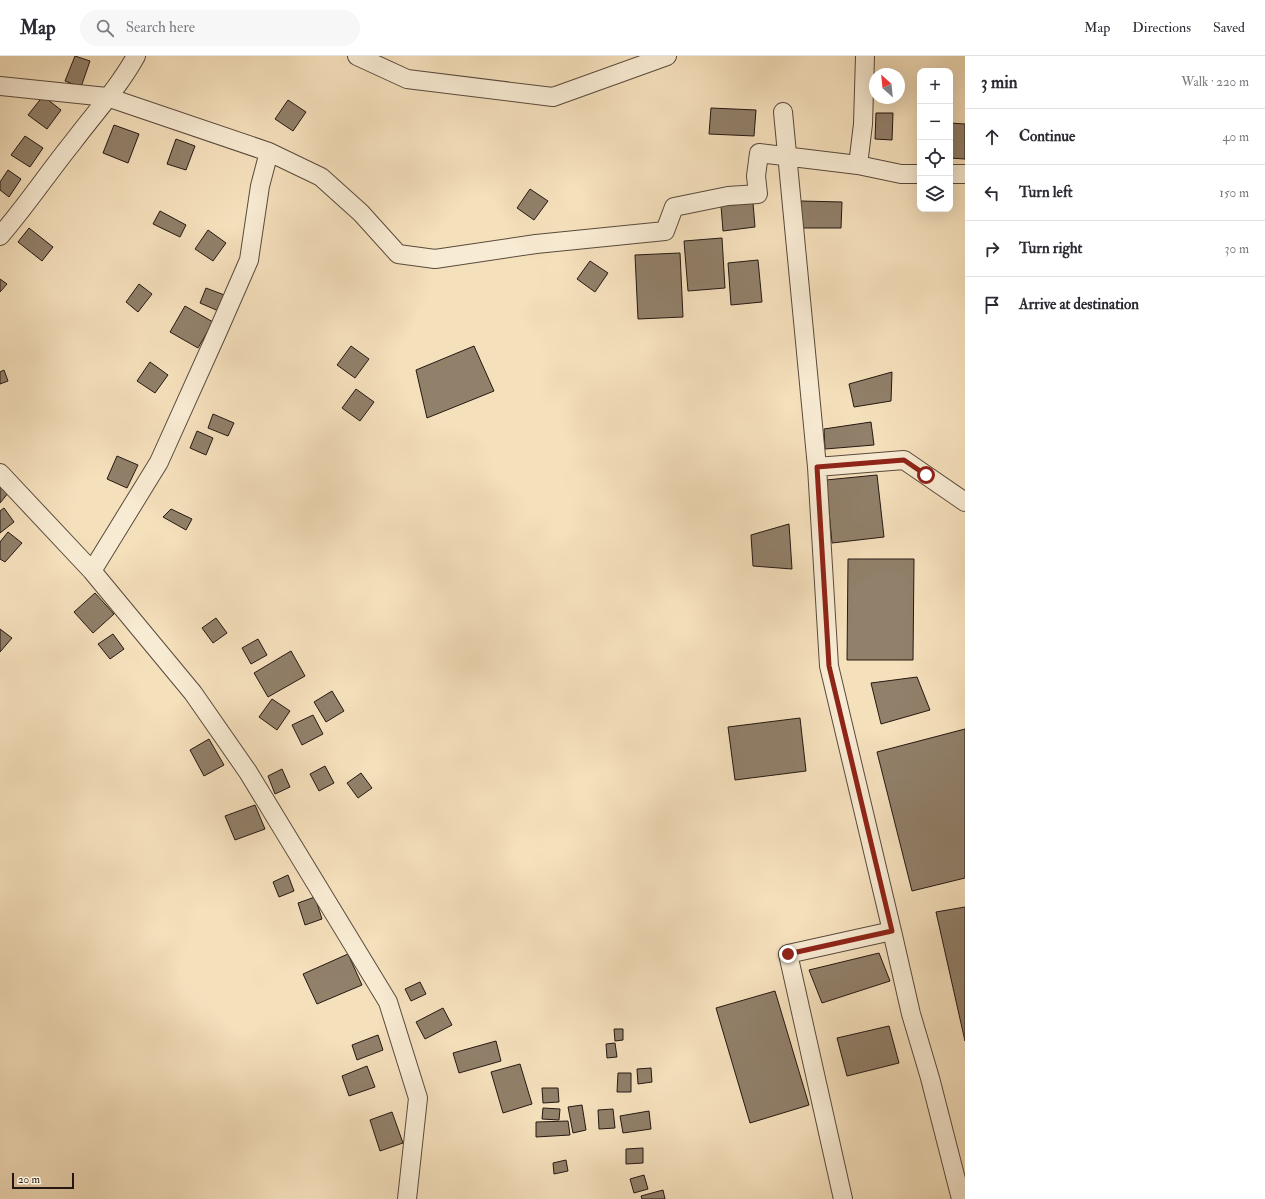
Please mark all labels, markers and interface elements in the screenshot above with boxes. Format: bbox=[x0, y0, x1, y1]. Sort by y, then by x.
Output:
search box bbox=[80, 10, 360, 46]
text: Map bbox=[20, 16, 56, 40]
icon: search bbox=[94, 17, 116, 39]
text: Search here bbox=[126, 18, 195, 37]
text: Map bbox=[1084, 19, 1110, 36]
text: Directions bbox=[1132, 19, 1191, 36]
text: Saved bbox=[1213, 19, 1245, 36]
north arrow bbox=[869, 68, 905, 104]
map controls bbox=[917, 68, 953, 212]
button: + bbox=[917, 68, 953, 104]
text: 3 min bbox=[981, 72, 1018, 93]
text: Walk · 220 m bbox=[1181, 74, 1249, 90]
button: − bbox=[917, 104, 953, 140]
icon: ahead bbox=[981, 126, 1003, 148]
text: Continue bbox=[1019, 127, 1075, 146]
text: 40 m bbox=[1223, 129, 1249, 145]
button: locate bbox=[917, 140, 953, 176]
button: layers bbox=[917, 176, 953, 212]
icon: left bbox=[981, 182, 1003, 204]
text: Turn left bbox=[1019, 183, 1073, 202]
text: 150 m bbox=[1219, 185, 1249, 201]
icon: right bbox=[981, 238, 1003, 260]
text: Turn right bbox=[1019, 239, 1082, 258]
text: 30 m bbox=[1225, 241, 1249, 257]
icon: arrive bbox=[981, 294, 1003, 316]
text: Arrive at destination bbox=[1019, 295, 1139, 314]
route start bbox=[917, 466, 935, 484]
route end bbox=[779, 945, 797, 963]
scale bar bbox=[12, 1171, 74, 1190]
text: 20 m bbox=[18, 1173, 40, 1186]

